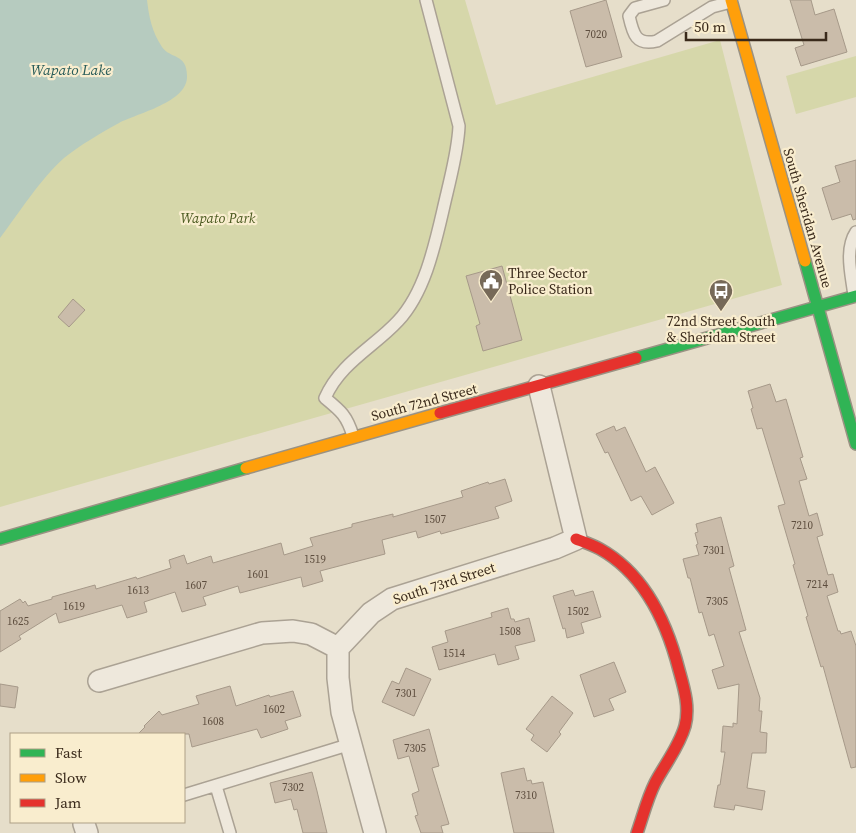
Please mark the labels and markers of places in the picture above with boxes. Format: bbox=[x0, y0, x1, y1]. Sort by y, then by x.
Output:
place label: Three Sector Police Station bbox=[508, 263, 593, 299]
public building icon: Three Sector Police Station bbox=[478, 268, 504, 302]
bus stop icon: 72nd Street South & Sheridan Street bbox=[708, 278, 734, 312]
place label: 72nd Street South & Sheridan Street bbox=[667, 311, 776, 347]

